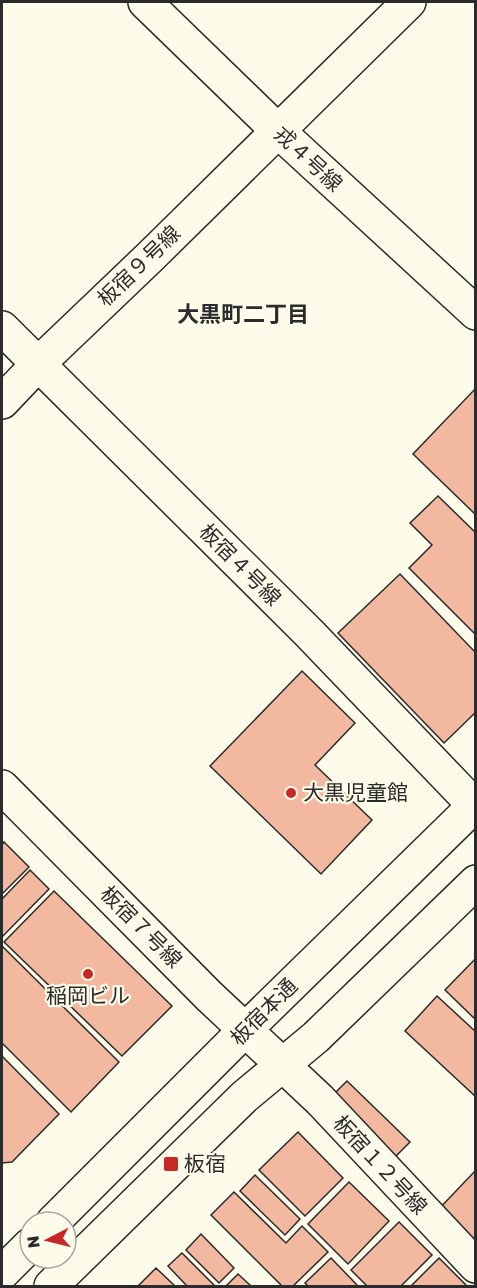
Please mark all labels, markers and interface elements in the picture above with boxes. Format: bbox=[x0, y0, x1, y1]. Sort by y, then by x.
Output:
street label: 戎４号線 bbox=[269, 120, 348, 196]
street label: 板宿９号線 bbox=[92, 219, 185, 311]
district label: 大黒町二丁目 bbox=[177, 300, 309, 327]
street label: 板宿４号線 bbox=[194, 518, 287, 611]
place label: 大黒児童館 bbox=[303, 779, 408, 805]
marker: 大黒児童館 bbox=[284, 786, 298, 800]
street label: 板宿７号線 bbox=[95, 880, 188, 973]
marker: 稲岡ビル bbox=[81, 967, 95, 981]
street label: 板宿本通 bbox=[224, 972, 302, 1050]
place label: 稲岡ビル bbox=[46, 982, 130, 1008]
street label: 板宿１２号線 bbox=[328, 1109, 433, 1219]
place label: 板宿 bbox=[184, 1150, 226, 1176]
marker: 板宿 bbox=[162, 1155, 180, 1173]
north arrow bbox=[18, 1210, 78, 1270]
text: N bbox=[22, 1235, 44, 1249]

